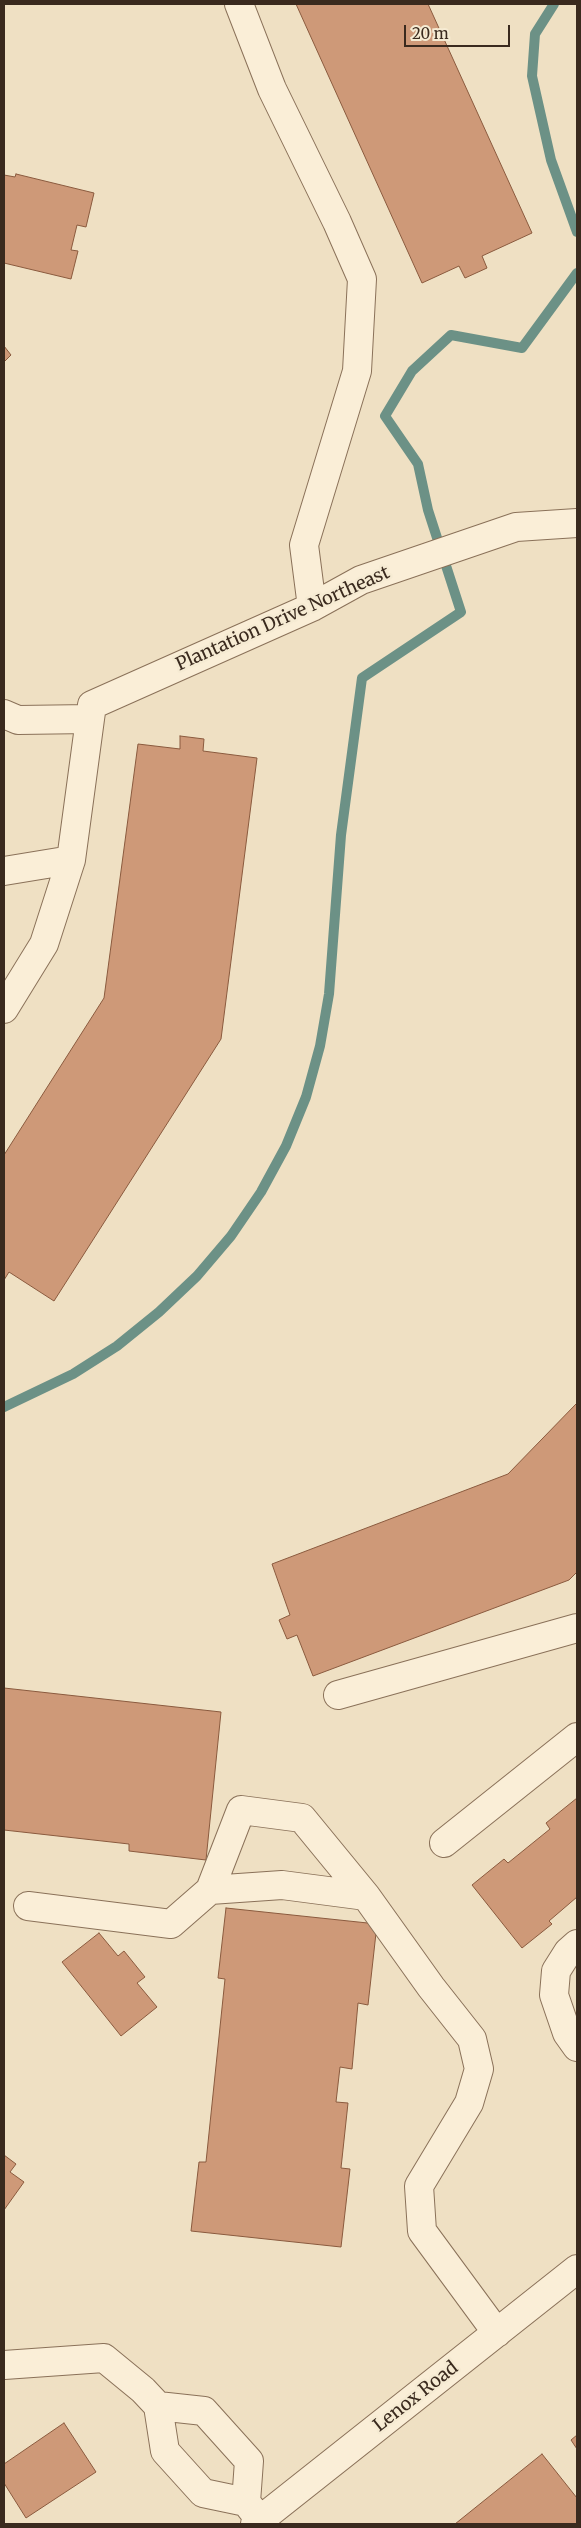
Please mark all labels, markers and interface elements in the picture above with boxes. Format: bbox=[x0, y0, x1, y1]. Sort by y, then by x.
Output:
scale bar bbox=[406, 15, 512, 47]
text: 20 m bbox=[412, 24, 449, 43]
street label: Plantation Drive Northeast bbox=[173, 562, 393, 676]
street label: Lenox Road bbox=[369, 2357, 463, 2437]

